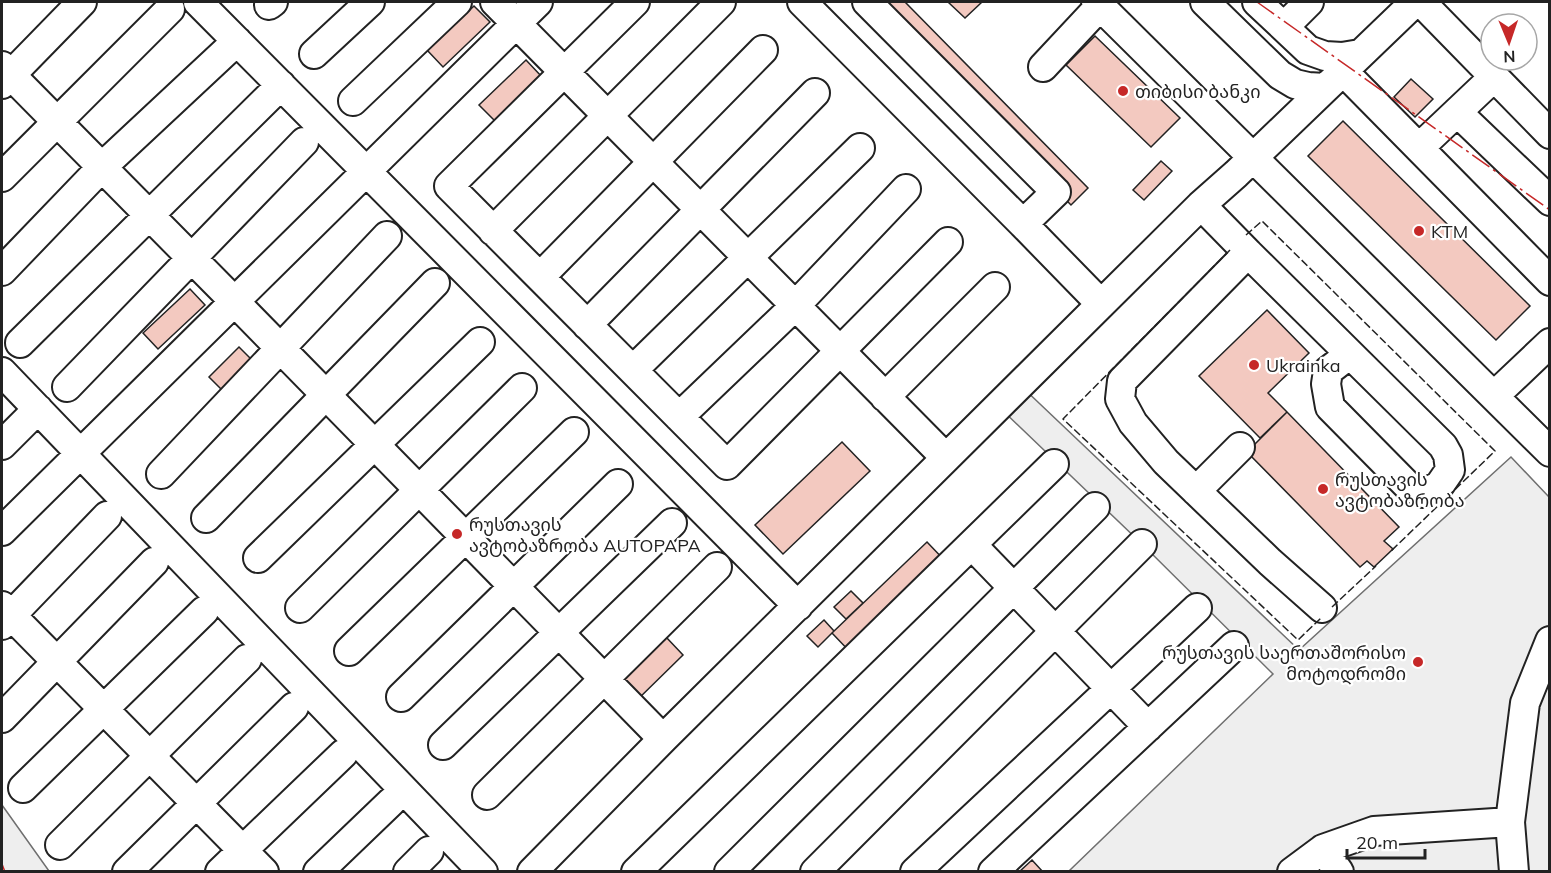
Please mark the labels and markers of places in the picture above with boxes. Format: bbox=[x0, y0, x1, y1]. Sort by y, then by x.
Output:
place label: თიბისი ბანკი bbox=[1135, 80, 1261, 103]
marker: თიბისი ბანკი bbox=[1116, 84, 1130, 98]
place label: KTM bbox=[1431, 220, 1468, 243]
marker: KTM bbox=[1412, 224, 1426, 238]
place label: Ukrainka bbox=[1266, 354, 1340, 377]
marker: Ukrainka bbox=[1247, 358, 1261, 372]
place label: რუსთავის ავტობაზრობა bbox=[1335, 468, 1465, 512]
marker: რუსთავის ავტობაზრობა bbox=[1316, 482, 1330, 496]
place label: რუსთავის ავტობაზრობა AUTOPAPA bbox=[469, 513, 701, 557]
marker: რუსთავის ავტობაზრობა AUTOPAPA bbox=[450, 527, 464, 541]
place label: რუსთავის საერთაშორისო მოტოდრომი bbox=[1162, 641, 1406, 685]
marker: რუსთავის საერთაშორისო მოტოდრომი bbox=[1411, 655, 1425, 669]

